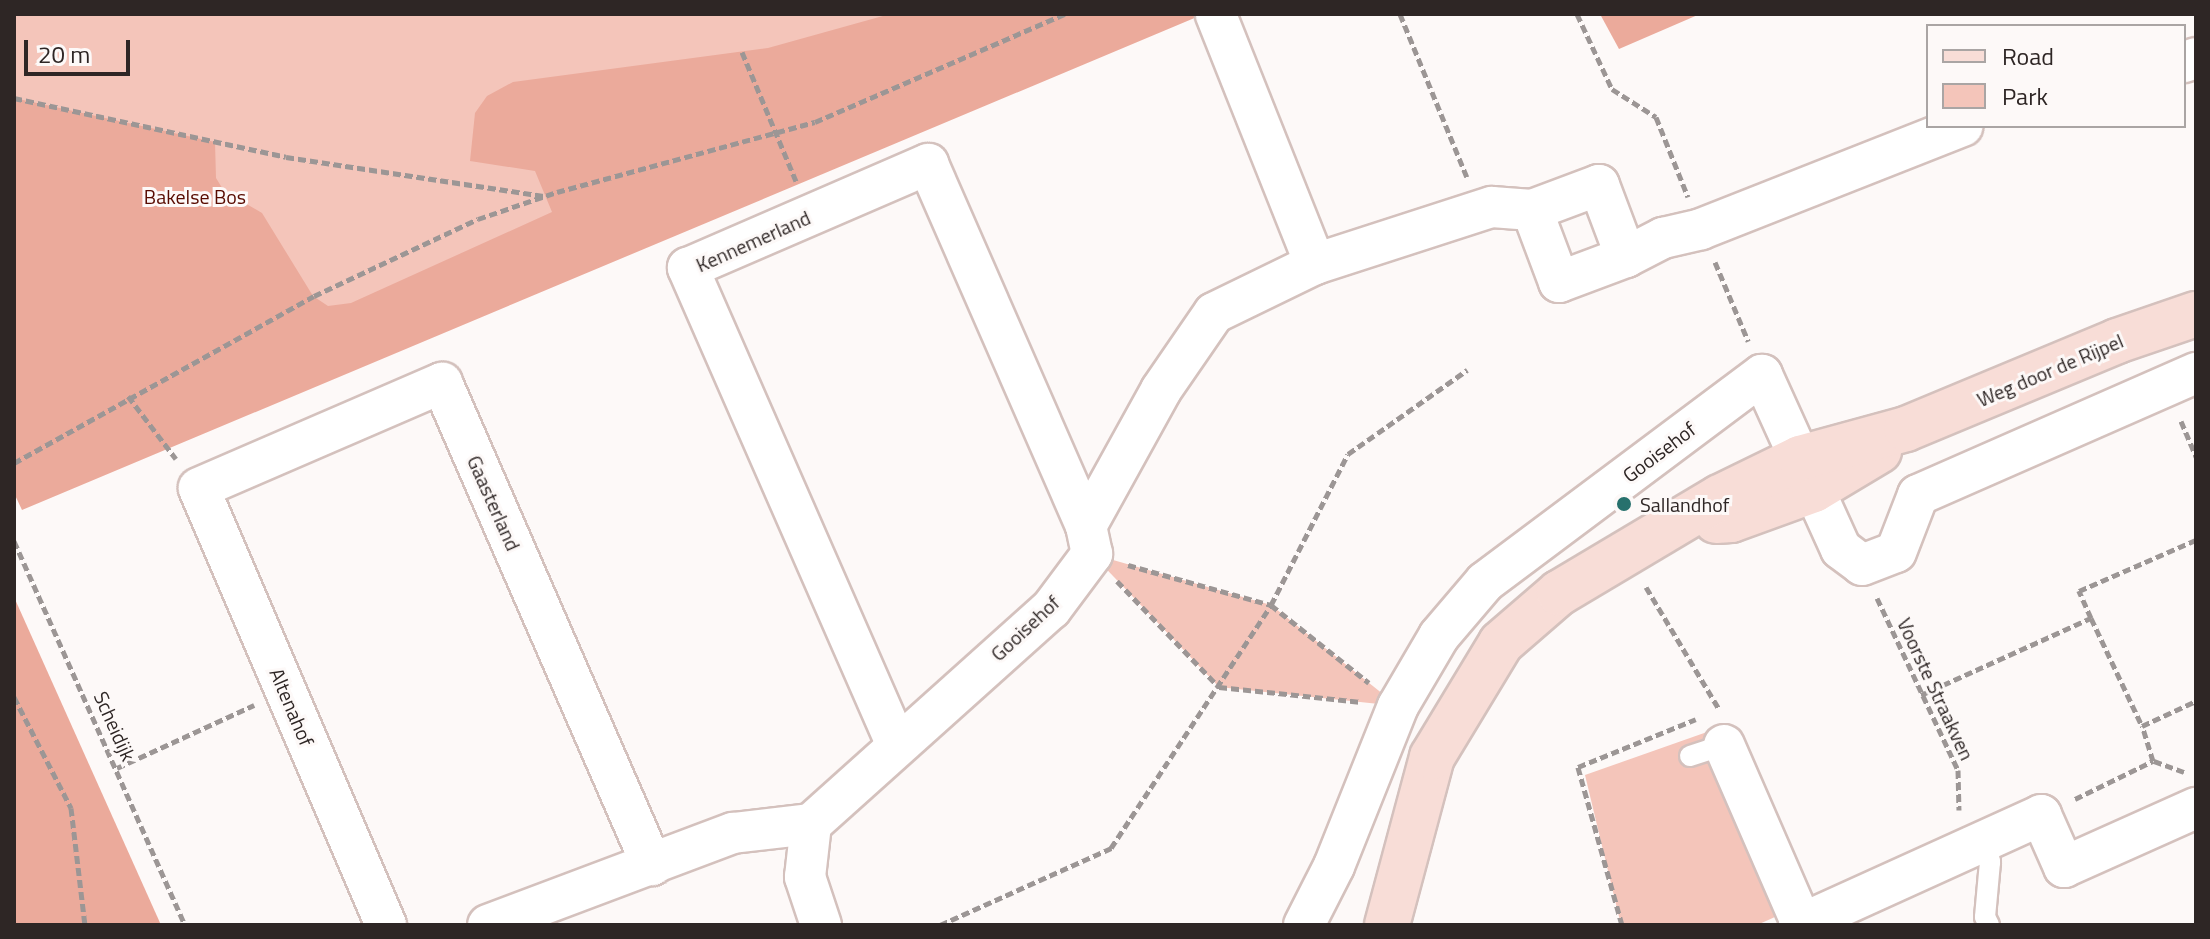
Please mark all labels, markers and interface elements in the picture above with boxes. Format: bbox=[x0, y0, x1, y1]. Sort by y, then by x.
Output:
scale bar bbox=[28, 24, 134, 74]
legend bbox=[1926, 24, 2186, 128]
text: 20 m bbox=[38, 36, 90, 72]
text: Road bbox=[2002, 38, 2054, 74]
text: Park bbox=[2002, 78, 2048, 114]
park label: Bakelse Bos bbox=[144, 184, 246, 208]
street label: Kennemerland bbox=[692, 205, 814, 277]
street label: Weg door de Rijpel bbox=[1973, 328, 2127, 412]
street label: Gooisehof bbox=[1618, 417, 1700, 487]
street label: Gaasterland bbox=[462, 452, 526, 554]
place label: Sallandhof bbox=[1640, 492, 1729, 516]
marker: Sallandhof bbox=[1615, 495, 1633, 513]
street label: Gooisehof bbox=[986, 590, 1064, 666]
street label: Voorste Straakven bbox=[1893, 614, 1979, 764]
street label: Altenahof bbox=[265, 664, 319, 750]
street label: Scheidijk bbox=[89, 687, 141, 765]

